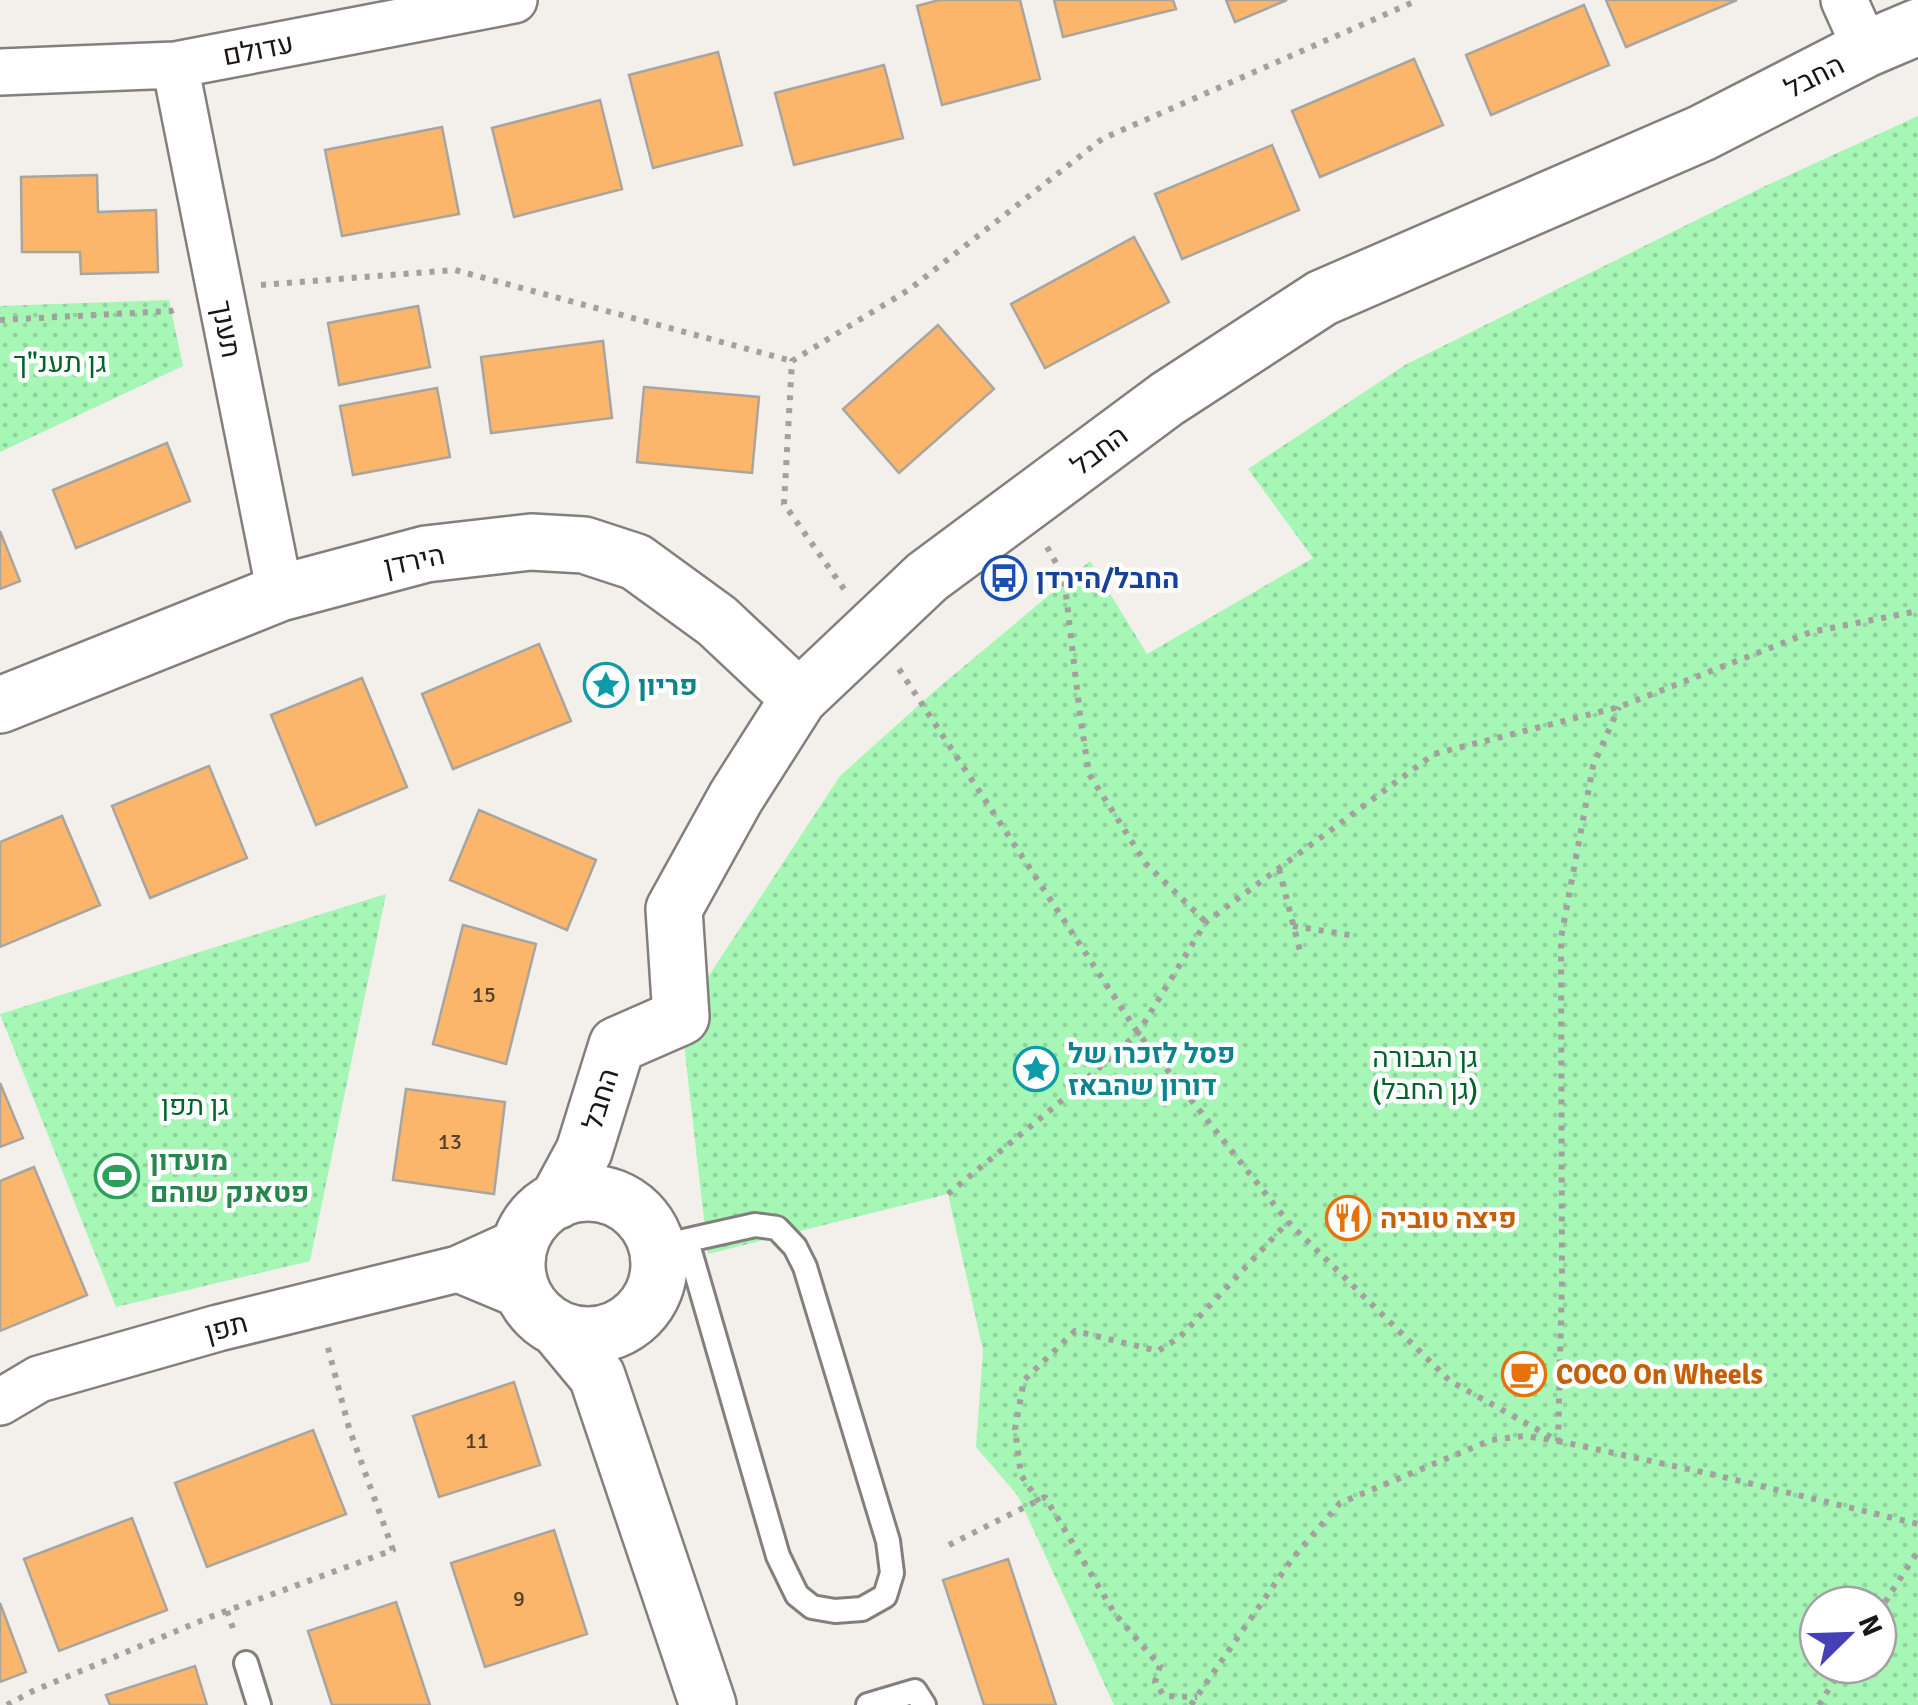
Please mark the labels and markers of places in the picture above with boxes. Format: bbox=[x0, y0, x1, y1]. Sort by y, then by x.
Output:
bus stop icon: החבל/הירדן bbox=[981, 555, 1027, 601]
place label: החבל/הירדן bbox=[1036, 562, 1179, 596]
place icon: פריון bbox=[583, 662, 629, 708]
place label: פריון bbox=[638, 669, 698, 703]
place label: פסל לזכרו של דורון שהבאז bbox=[1068, 1037, 1235, 1103]
place icon: פסל לזכרו של דורון שהבאז bbox=[1013, 1046, 1059, 1092]
place label: מועדון פטאנק שוהם bbox=[150, 1144, 309, 1210]
sports icon: מועדון פטאנק שוהם bbox=[94, 1153, 140, 1199]
restaurant icon: פיצה טוביה bbox=[1325, 1195, 1371, 1241]
place label: פיצה טוביה bbox=[1380, 1202, 1517, 1236]
cafe icon: COCO On Wheels bbox=[1501, 1351, 1547, 1397]
place label: COCO On Wheels bbox=[1556, 1358, 1763, 1392]

